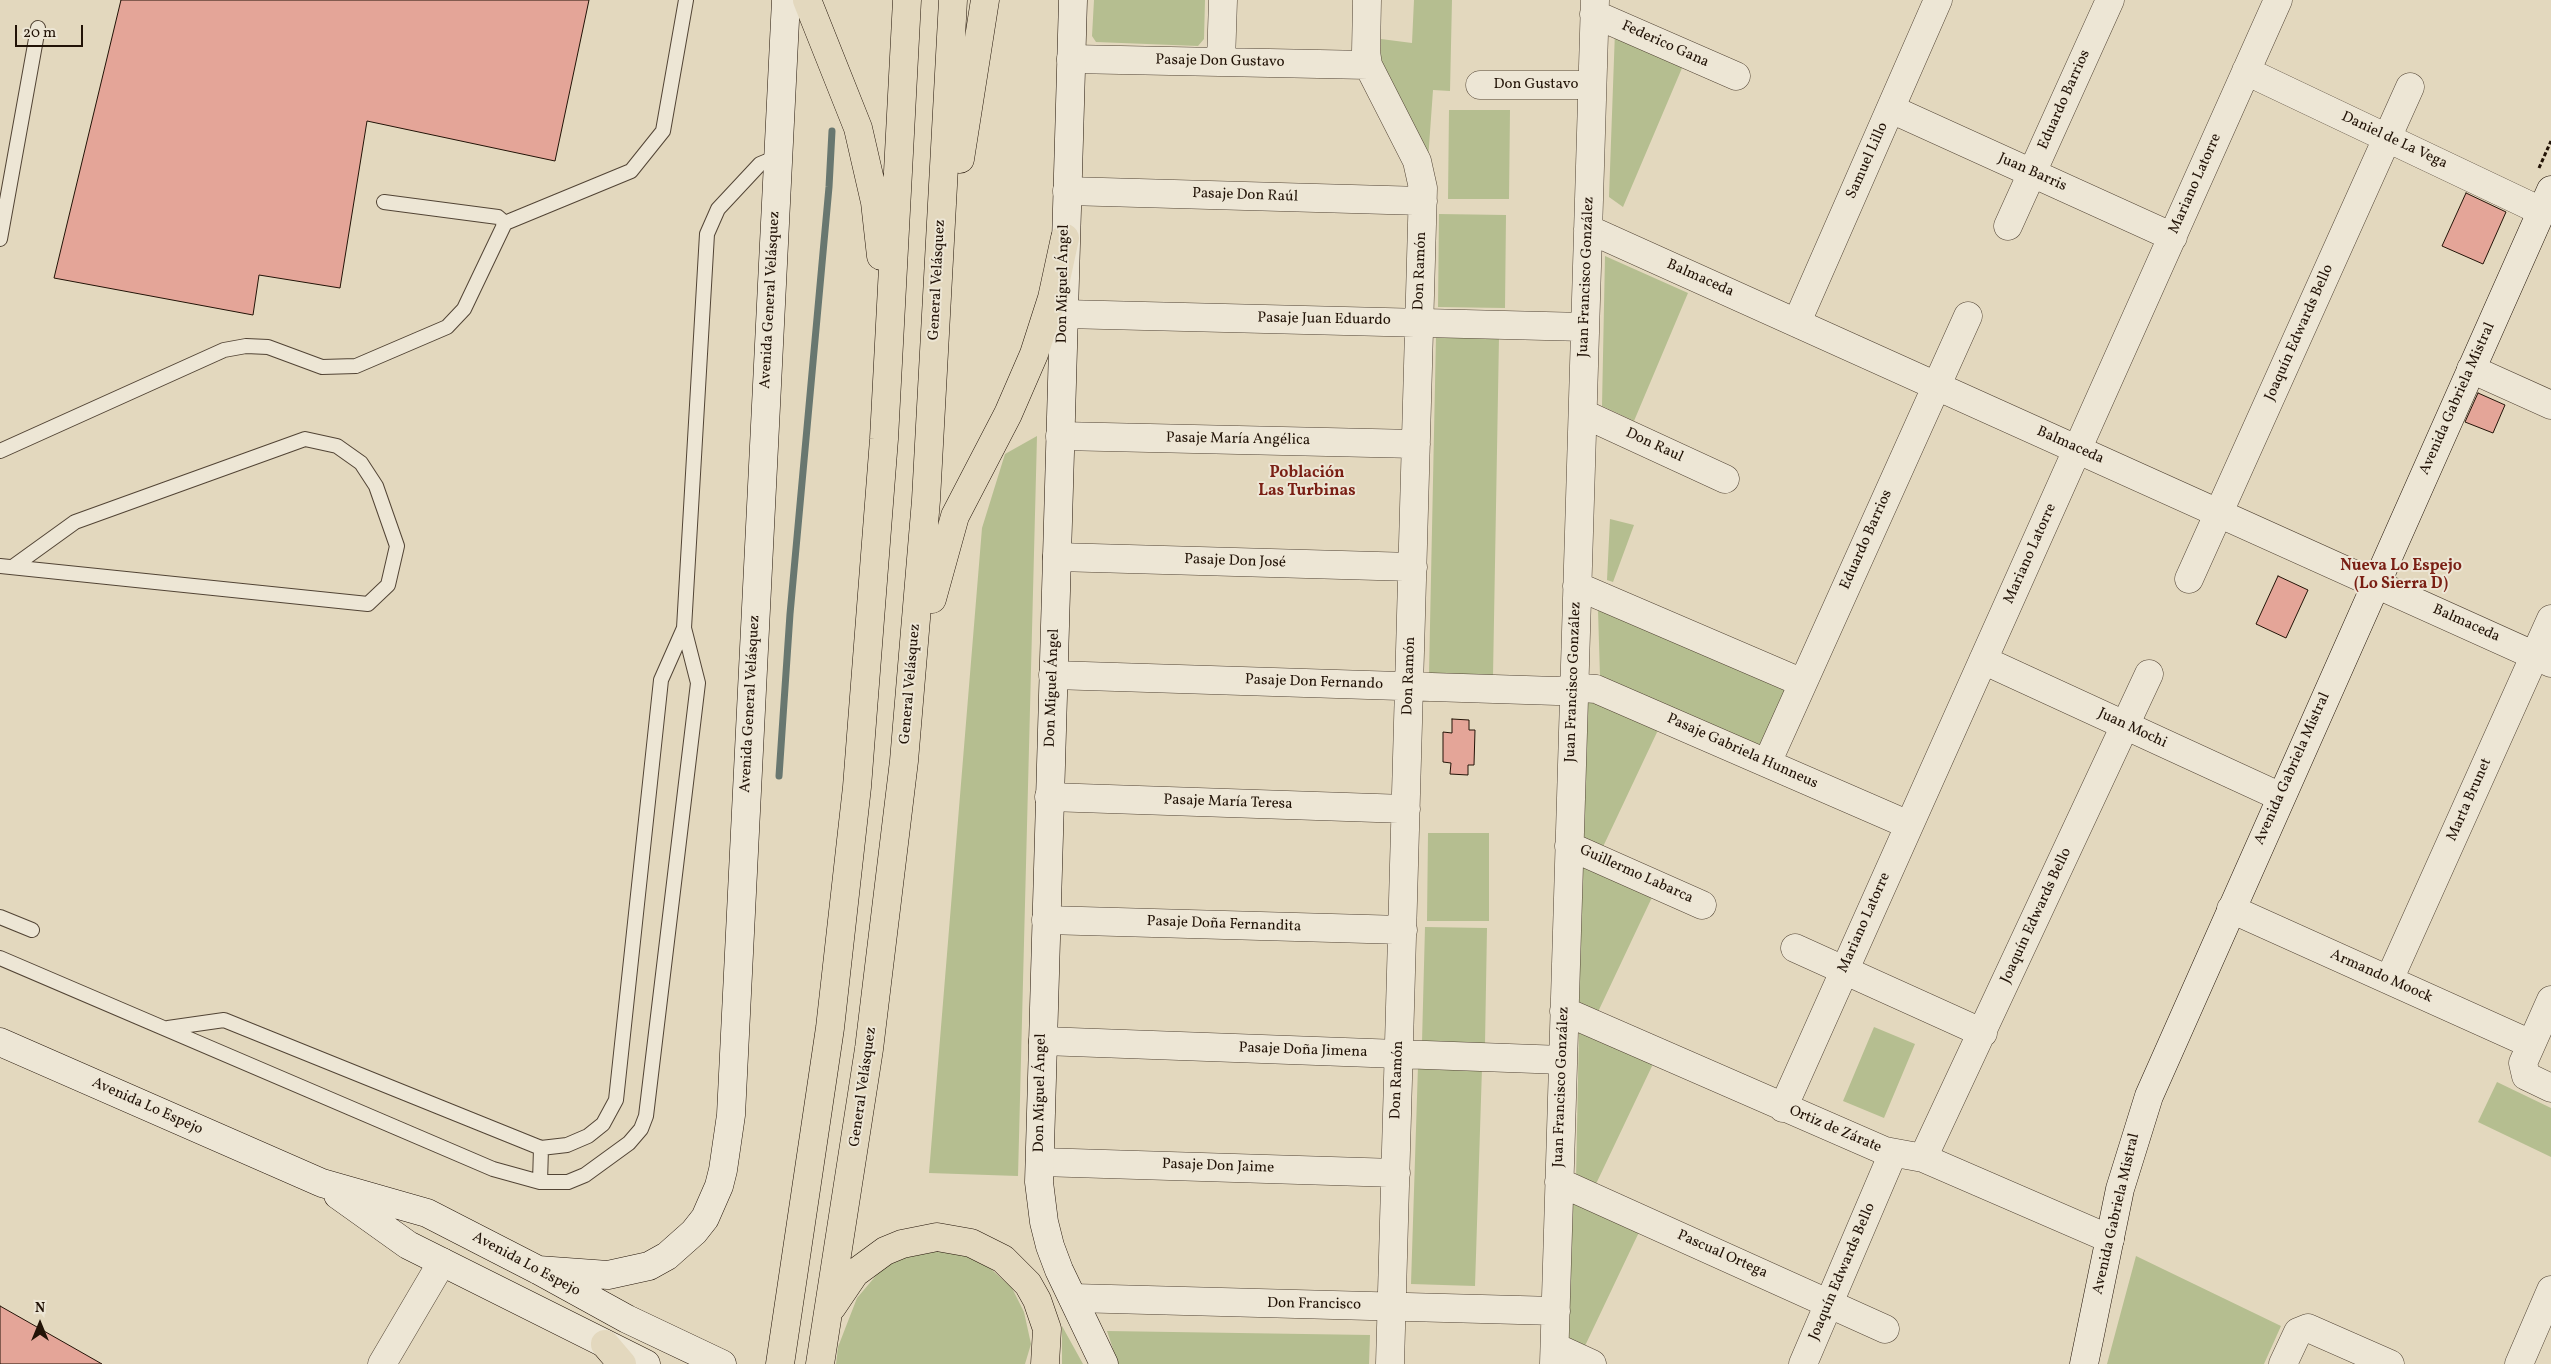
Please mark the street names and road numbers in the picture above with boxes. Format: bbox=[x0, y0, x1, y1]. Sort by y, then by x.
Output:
street label: Federico Gana bbox=[1619, 18, 1711, 72]
street label: Eduardo Barrios bbox=[2035, 47, 2095, 153]
street label: Pasaje Don Gustavo bbox=[1155, 52, 1285, 72]
street label: Don Gustavo bbox=[1494, 76, 1578, 94]
street label: Daniel de La Vega bbox=[2338, 109, 2450, 173]
street label: Samuel Lillo bbox=[1843, 120, 1893, 202]
street label: Mariano Latorre bbox=[2166, 131, 2226, 237]
street label: Juan Barris bbox=[1995, 150, 2069, 196]
street label: Pasaje Don Raúl bbox=[1192, 185, 1298, 207]
street label: Juan Francisco González bbox=[1575, 196, 1599, 358]
street label: Avenida General Velásquez bbox=[757, 211, 785, 389]
street label: General Velásquez bbox=[926, 219, 950, 341]
street label: Don Miguel Ángel bbox=[1054, 224, 1074, 344]
street label: Don Ramón bbox=[1411, 231, 1431, 311]
street label: Balmaceda bbox=[1664, 256, 1736, 302]
street label: Joaquín Edwards Bello bbox=[2262, 262, 2338, 404]
street label: Pasaje Juan Eduardo bbox=[1257, 310, 1391, 330]
street label: Avenida Gabriela Mistral bbox=[2416, 320, 2500, 478]
street label: Balmaceda bbox=[2034, 423, 2106, 469]
street label: Don Raul bbox=[1622, 425, 1686, 467]
street label: Pasaje María Angélica bbox=[1166, 430, 1310, 450]
street label: Eduardo Barrios bbox=[1837, 487, 1897, 593]
street label: Mariano Latorre bbox=[2001, 501, 2061, 607]
street label: Pasaje Don José bbox=[1184, 551, 1286, 573]
street label: Juan Francisco González bbox=[1562, 601, 1586, 763]
street label: Balmaceda bbox=[2430, 601, 2502, 647]
street label: Avenida General Velásquez bbox=[737, 615, 765, 793]
street label: General Velásquez bbox=[897, 623, 925, 745]
street label: Don Miguel Ángel bbox=[1042, 628, 1064, 748]
street label: Don Ramón bbox=[1400, 636, 1420, 716]
street label: Pasaje Don Fernando bbox=[1245, 672, 1383, 694]
street label: Avenida Gabriela Mistral bbox=[2251, 690, 2335, 848]
street label: Juan Mochi bbox=[2095, 705, 2169, 753]
street label: Pasaje Gabriela Hunneus bbox=[1664, 711, 1820, 793]
street label: Marta Brunet bbox=[2444, 756, 2496, 844]
street label: Pasaje María Teresa bbox=[1163, 792, 1293, 814]
street label: Guillermo Labarca bbox=[1576, 842, 1696, 908]
street label: Joaquín Edwards Bello bbox=[1998, 845, 2076, 987]
street label: Mariano Latorre bbox=[1835, 870, 1895, 976]
street label: Pasaje Doña Fernandita bbox=[1146, 913, 1302, 937]
street label: Armando Moock bbox=[2327, 946, 2435, 1008]
street label: Juan Francisco González bbox=[1550, 1006, 1574, 1168]
street label: General Velásquez bbox=[847, 1026, 881, 1148]
street label: Don Miguel Ángel bbox=[1031, 1033, 1051, 1153]
street label: Pasaje Doña Jimena bbox=[1238, 1040, 1368, 1062]
street label: Don Ramón bbox=[1388, 1040, 1408, 1120]
street label: Avenida Lo Espejo bbox=[89, 1074, 205, 1140]
street label: Ortiz de Zárate bbox=[1786, 1102, 1884, 1158]
street label: Avenida Gabriela Mistral bbox=[2090, 1132, 2144, 1296]
street label: Pasaje Don Jaime bbox=[1161, 1156, 1275, 1178]
street label: Joaquín Edwards Bello bbox=[1806, 1201, 1880, 1343]
street label: Pascual Ortega bbox=[1674, 1227, 1770, 1283]
street label: Avenida Lo Espejo bbox=[469, 1229, 583, 1301]
street label: Don Francisco bbox=[1267, 1295, 1361, 1315]

